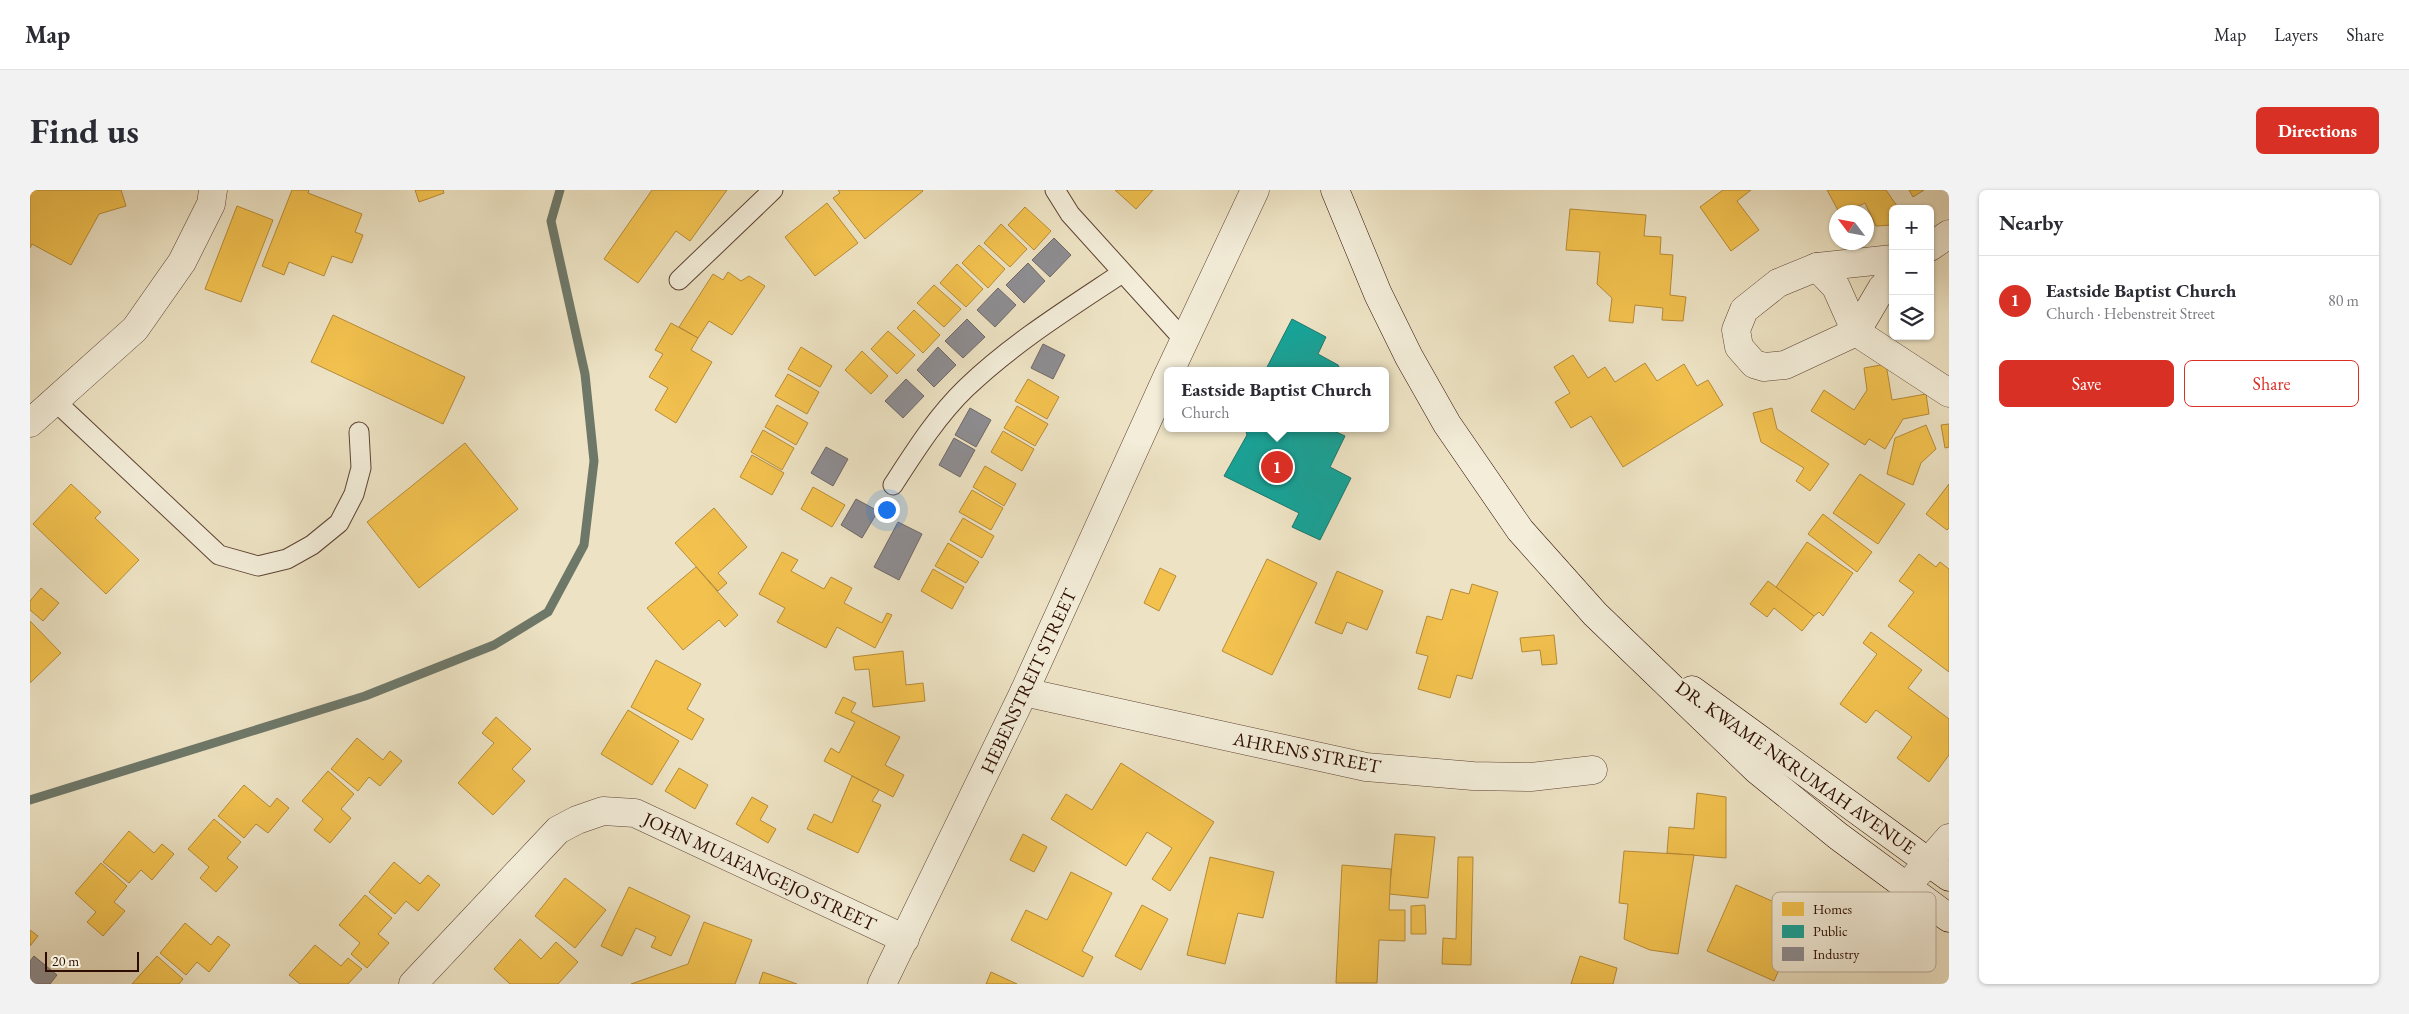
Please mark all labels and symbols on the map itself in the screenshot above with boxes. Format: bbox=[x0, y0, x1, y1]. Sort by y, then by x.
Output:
north arrow bbox=[1829, 205, 1874, 250]
pin: 1 bbox=[1261, 448, 1293, 486]
your location bbox=[874, 497, 900, 523]
street label: HEBENSTREIT STREET bbox=[975, 585, 1082, 778]
street label: DR. KWAME NKRUMAH AVENUE bbox=[1671, 675, 1921, 860]
street label: AHRENS STREET bbox=[1230, 726, 1383, 779]
street label: JOHN MUAFANGEJO STREET bbox=[637, 805, 881, 937]
legend bbox=[1772, 892, 1936, 972]
text: Homes bbox=[1813, 900, 1853, 918]
text: Public bbox=[1813, 922, 1848, 940]
text: Industry bbox=[1813, 945, 1860, 963]
scale bar bbox=[45, 949, 139, 972]

